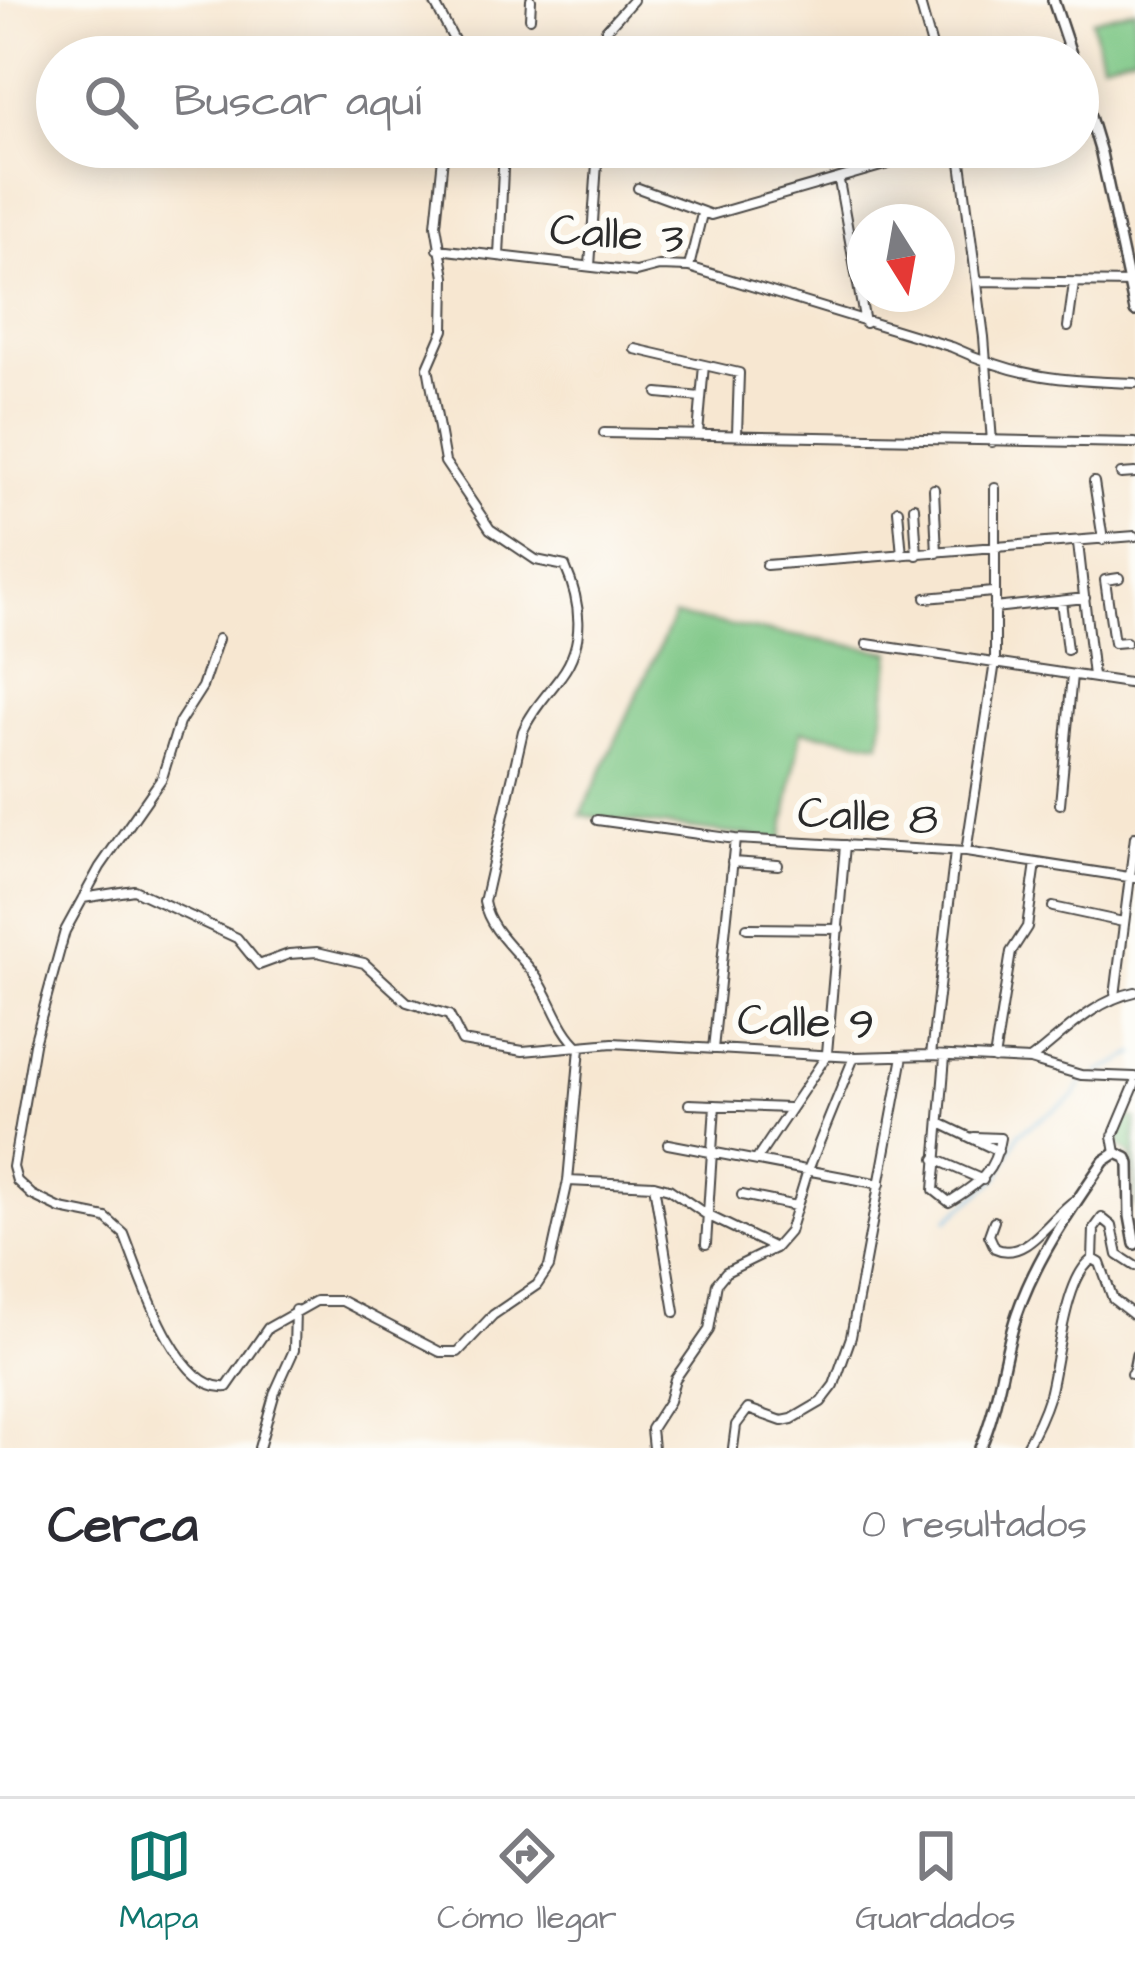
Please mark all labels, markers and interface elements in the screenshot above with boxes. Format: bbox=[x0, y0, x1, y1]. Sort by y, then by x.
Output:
search box bbox=[36, 36, 1099, 168]
icon: search bbox=[78, 69, 144, 135]
text: Buscar aquí bbox=[174, 71, 421, 133]
street label: Calle 3 bbox=[548, 199, 686, 271]
north arrow bbox=[847, 204, 955, 312]
street label: Calle 8 bbox=[796, 782, 940, 852]
street label: Calle 9 bbox=[736, 990, 875, 1056]
text: Cerca bbox=[48, 1491, 198, 1562]
text: 0 resultados bbox=[862, 1499, 1087, 1553]
tab: Mapa bbox=[119, 1823, 199, 1941]
tab: Cómo llegar bbox=[437, 1823, 617, 1941]
tab: Guardados bbox=[855, 1823, 1016, 1941]

